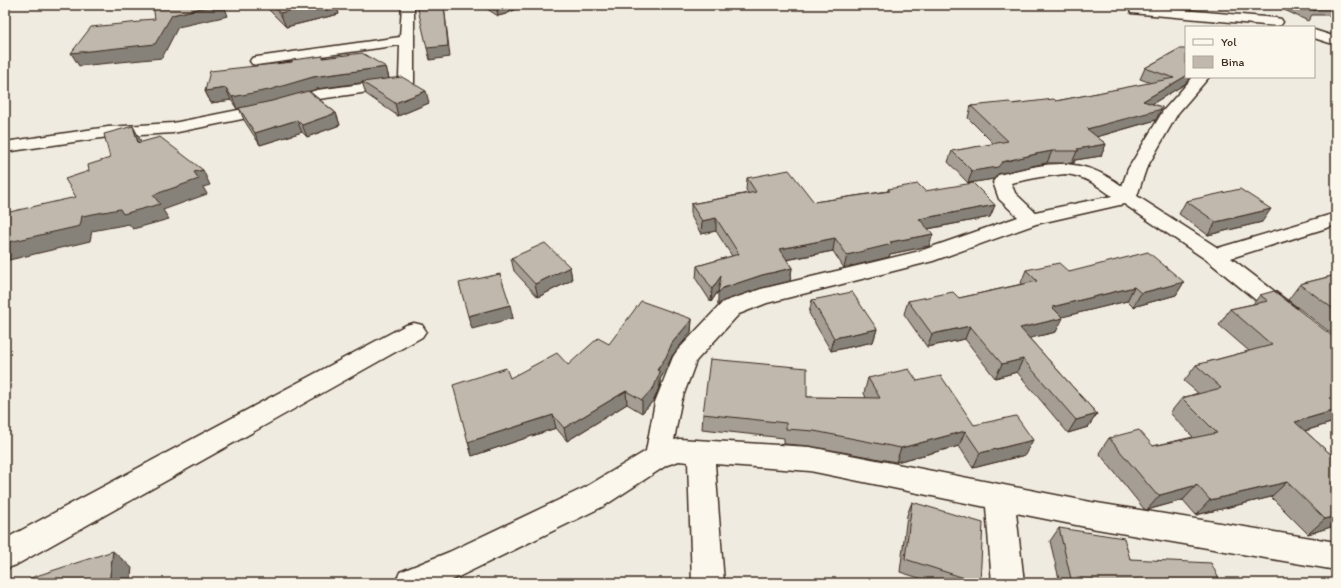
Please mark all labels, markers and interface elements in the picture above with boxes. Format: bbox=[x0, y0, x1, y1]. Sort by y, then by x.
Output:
legend bbox=[1185, 26, 1315, 78]
text: Yol bbox=[1221, 35, 1237, 49]
text: Bina bbox=[1221, 55, 1245, 69]

